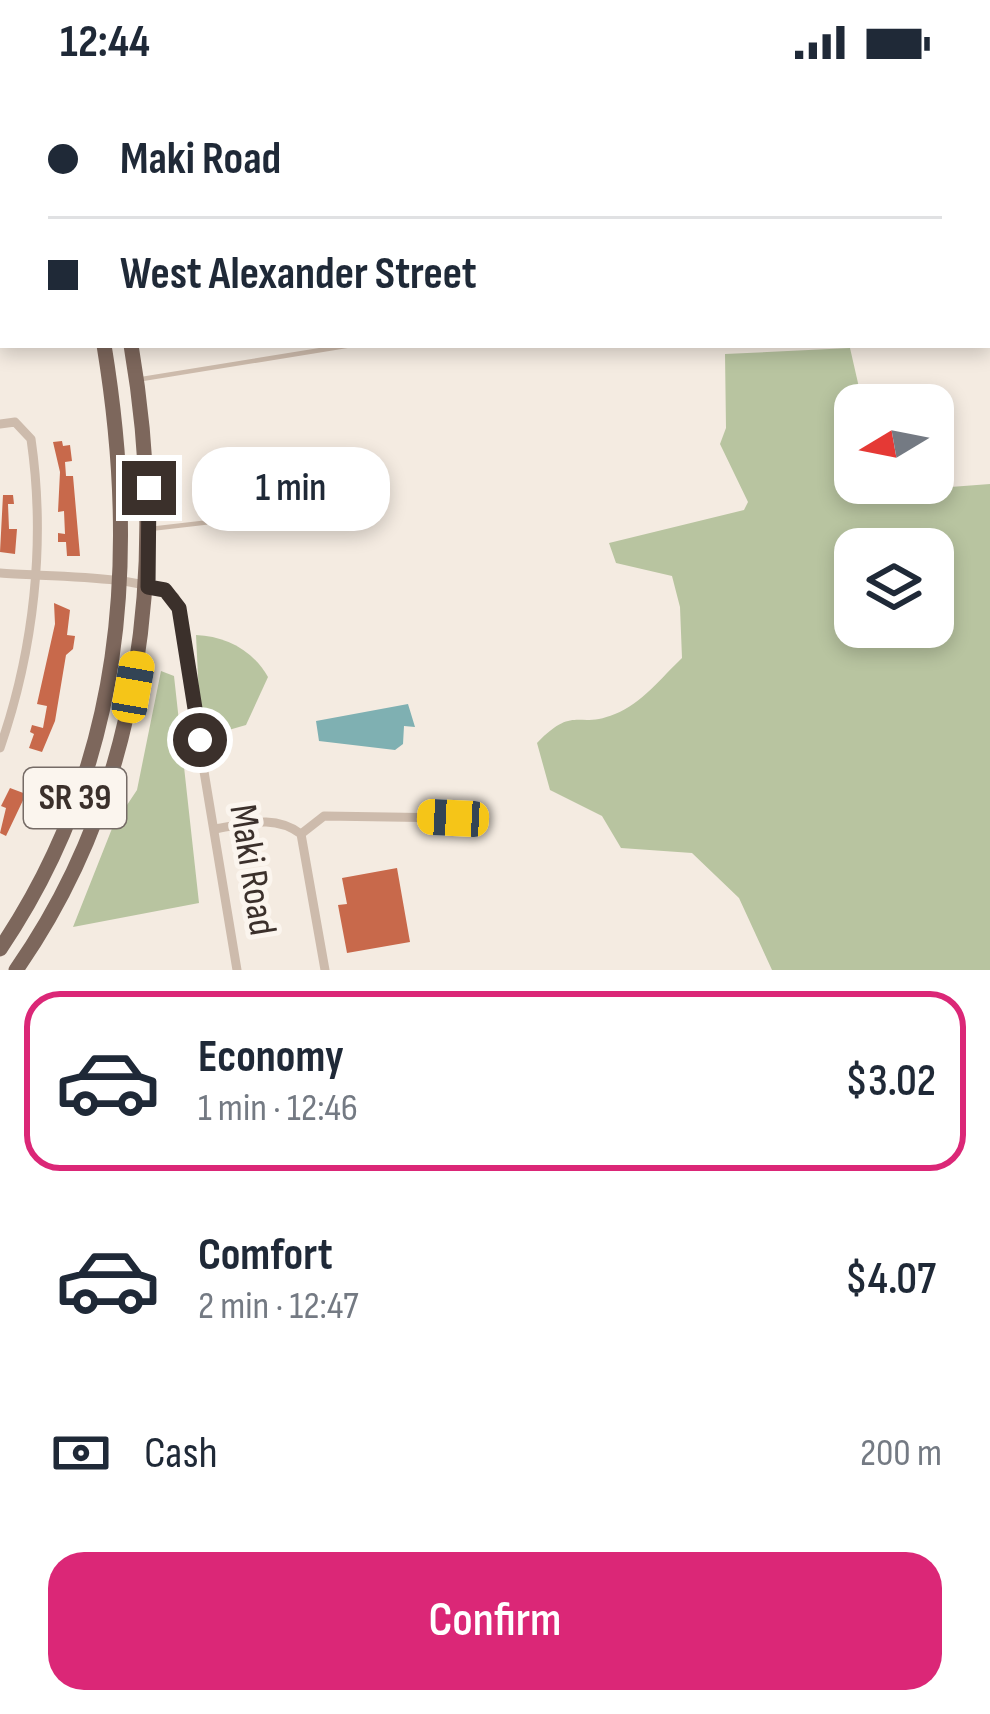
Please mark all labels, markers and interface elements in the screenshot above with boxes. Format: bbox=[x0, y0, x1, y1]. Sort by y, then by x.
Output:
text: 12:44 bbox=[60, 15, 150, 70]
text: Maki Road bbox=[120, 132, 281, 187]
text: West Alexander Street bbox=[120, 247, 477, 302]
north arrow bbox=[834, 384, 954, 504]
map controls bbox=[834, 384, 954, 648]
callout: 1 min bbox=[191, 446, 389, 530]
route end bbox=[122, 461, 176, 515]
text: 1 min bbox=[256, 465, 326, 512]
button: layers bbox=[834, 528, 954, 648]
car bbox=[109, 648, 157, 726]
route start bbox=[173, 713, 227, 767]
road number: SR 39 bbox=[24, 768, 126, 828]
car bbox=[416, 798, 490, 838]
street label: Maki Road bbox=[219, 801, 285, 939]
icon: car bbox=[54, 1027, 162, 1135]
text: Economy bbox=[198, 1030, 344, 1085]
text: $3.02 bbox=[845, 1054, 936, 1109]
text: 1 min · 12:46 bbox=[198, 1085, 358, 1132]
icon: car bbox=[54, 1225, 162, 1333]
text: Comfort bbox=[198, 1228, 333, 1283]
text: $4.07 bbox=[845, 1252, 936, 1307]
text: 2 min · 12:47 bbox=[198, 1283, 359, 1330]
icon: cash bbox=[48, 1420, 114, 1486]
text: Cash bbox=[144, 1426, 218, 1481]
text: 200 m bbox=[860, 1430, 942, 1477]
button: Confirm bbox=[48, 1552, 942, 1690]

